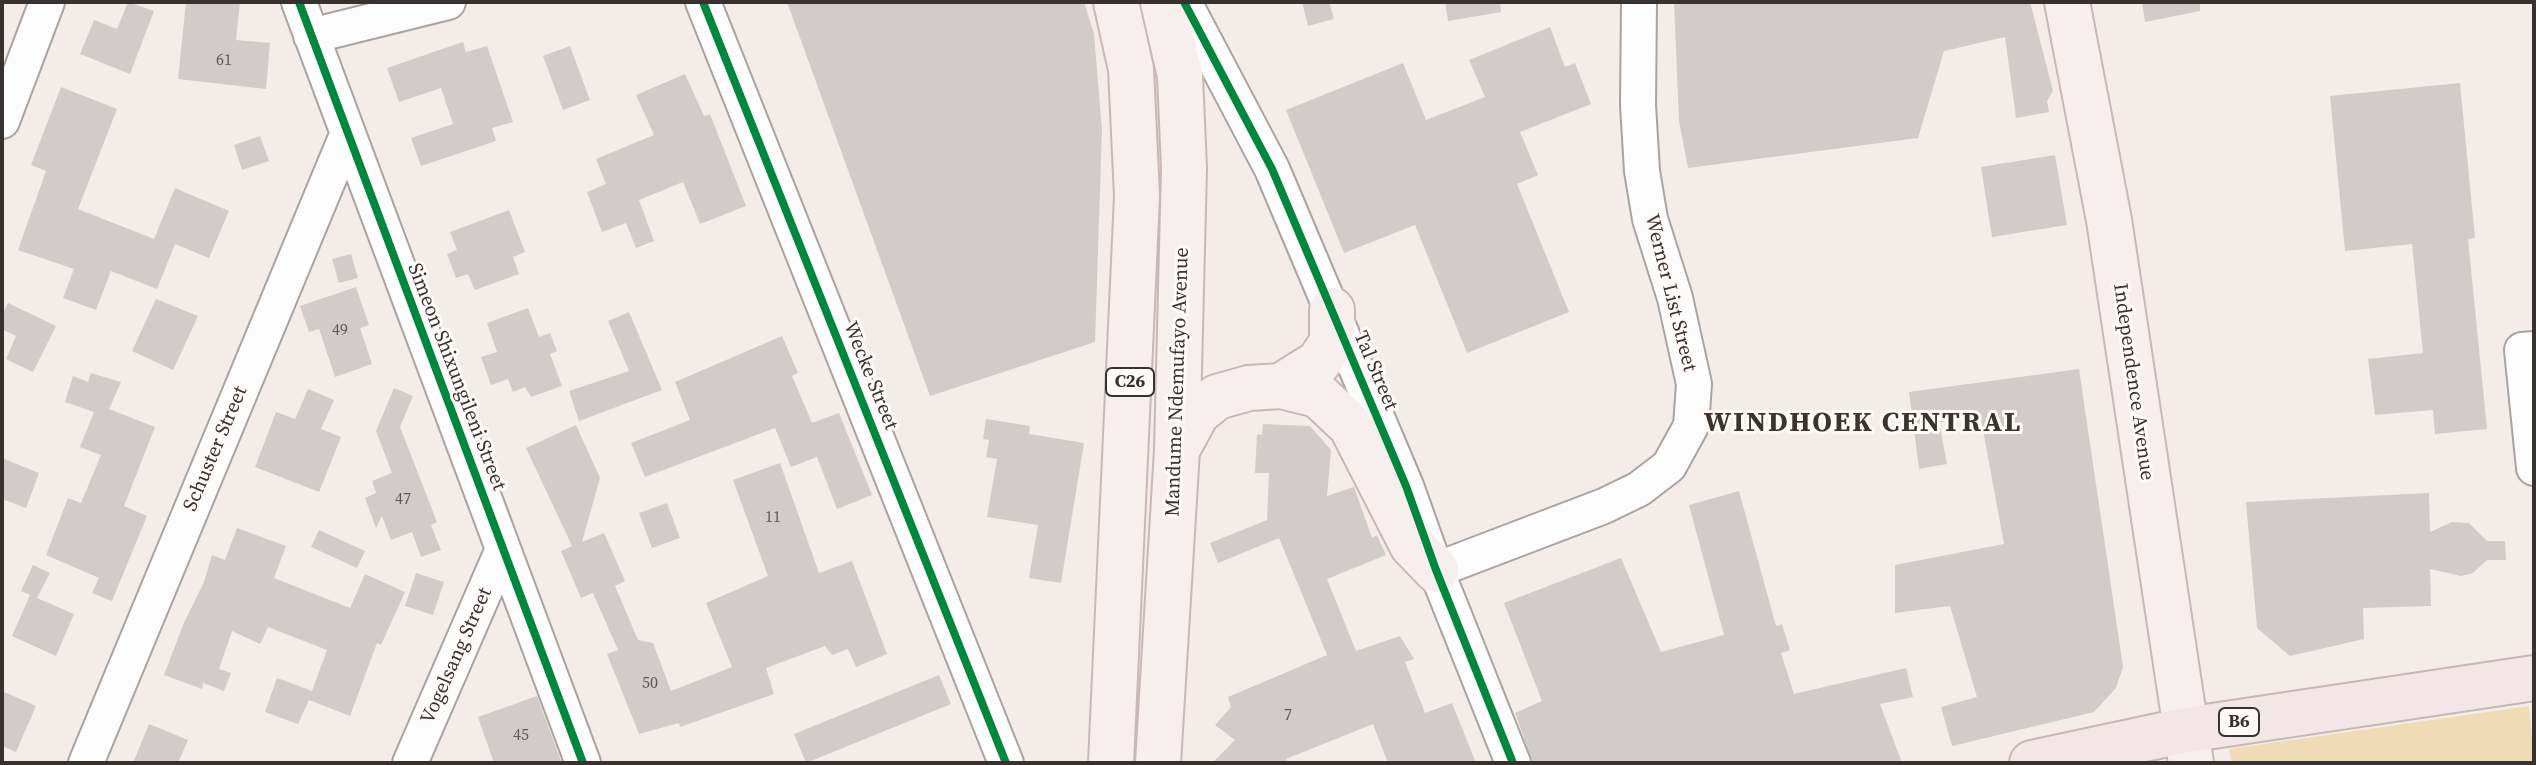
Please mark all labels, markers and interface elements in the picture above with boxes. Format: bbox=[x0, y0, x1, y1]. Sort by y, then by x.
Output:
house number: 61 bbox=[216, 51, 232, 71]
street label: Werner List Street bbox=[1639, 212, 1701, 374]
street label: Mandume Ndemufayo Avenue bbox=[1161, 247, 1195, 517]
street label: Simeon Shixungileni Street bbox=[402, 260, 510, 494]
street label: Independence Avenue bbox=[2107, 282, 2159, 482]
street label: Wecke Street bbox=[837, 318, 903, 434]
house number: 49 bbox=[332, 321, 348, 341]
street label: Tal Street bbox=[1348, 328, 1402, 414]
road number: C26 bbox=[1106, 368, 1154, 396]
street label: Schuster Street bbox=[179, 383, 253, 515]
district label: WINDHOEK CENTRAL bbox=[1704, 407, 2022, 441]
house number: 47 bbox=[395, 490, 411, 510]
house number: 11 bbox=[765, 508, 781, 528]
street label: Vogelsang Street bbox=[416, 584, 498, 728]
house number: 50 bbox=[642, 674, 658, 694]
house number: 7 bbox=[1284, 706, 1292, 726]
road number: B6 bbox=[2219, 708, 2259, 736]
house number: 45 bbox=[513, 726, 529, 746]

